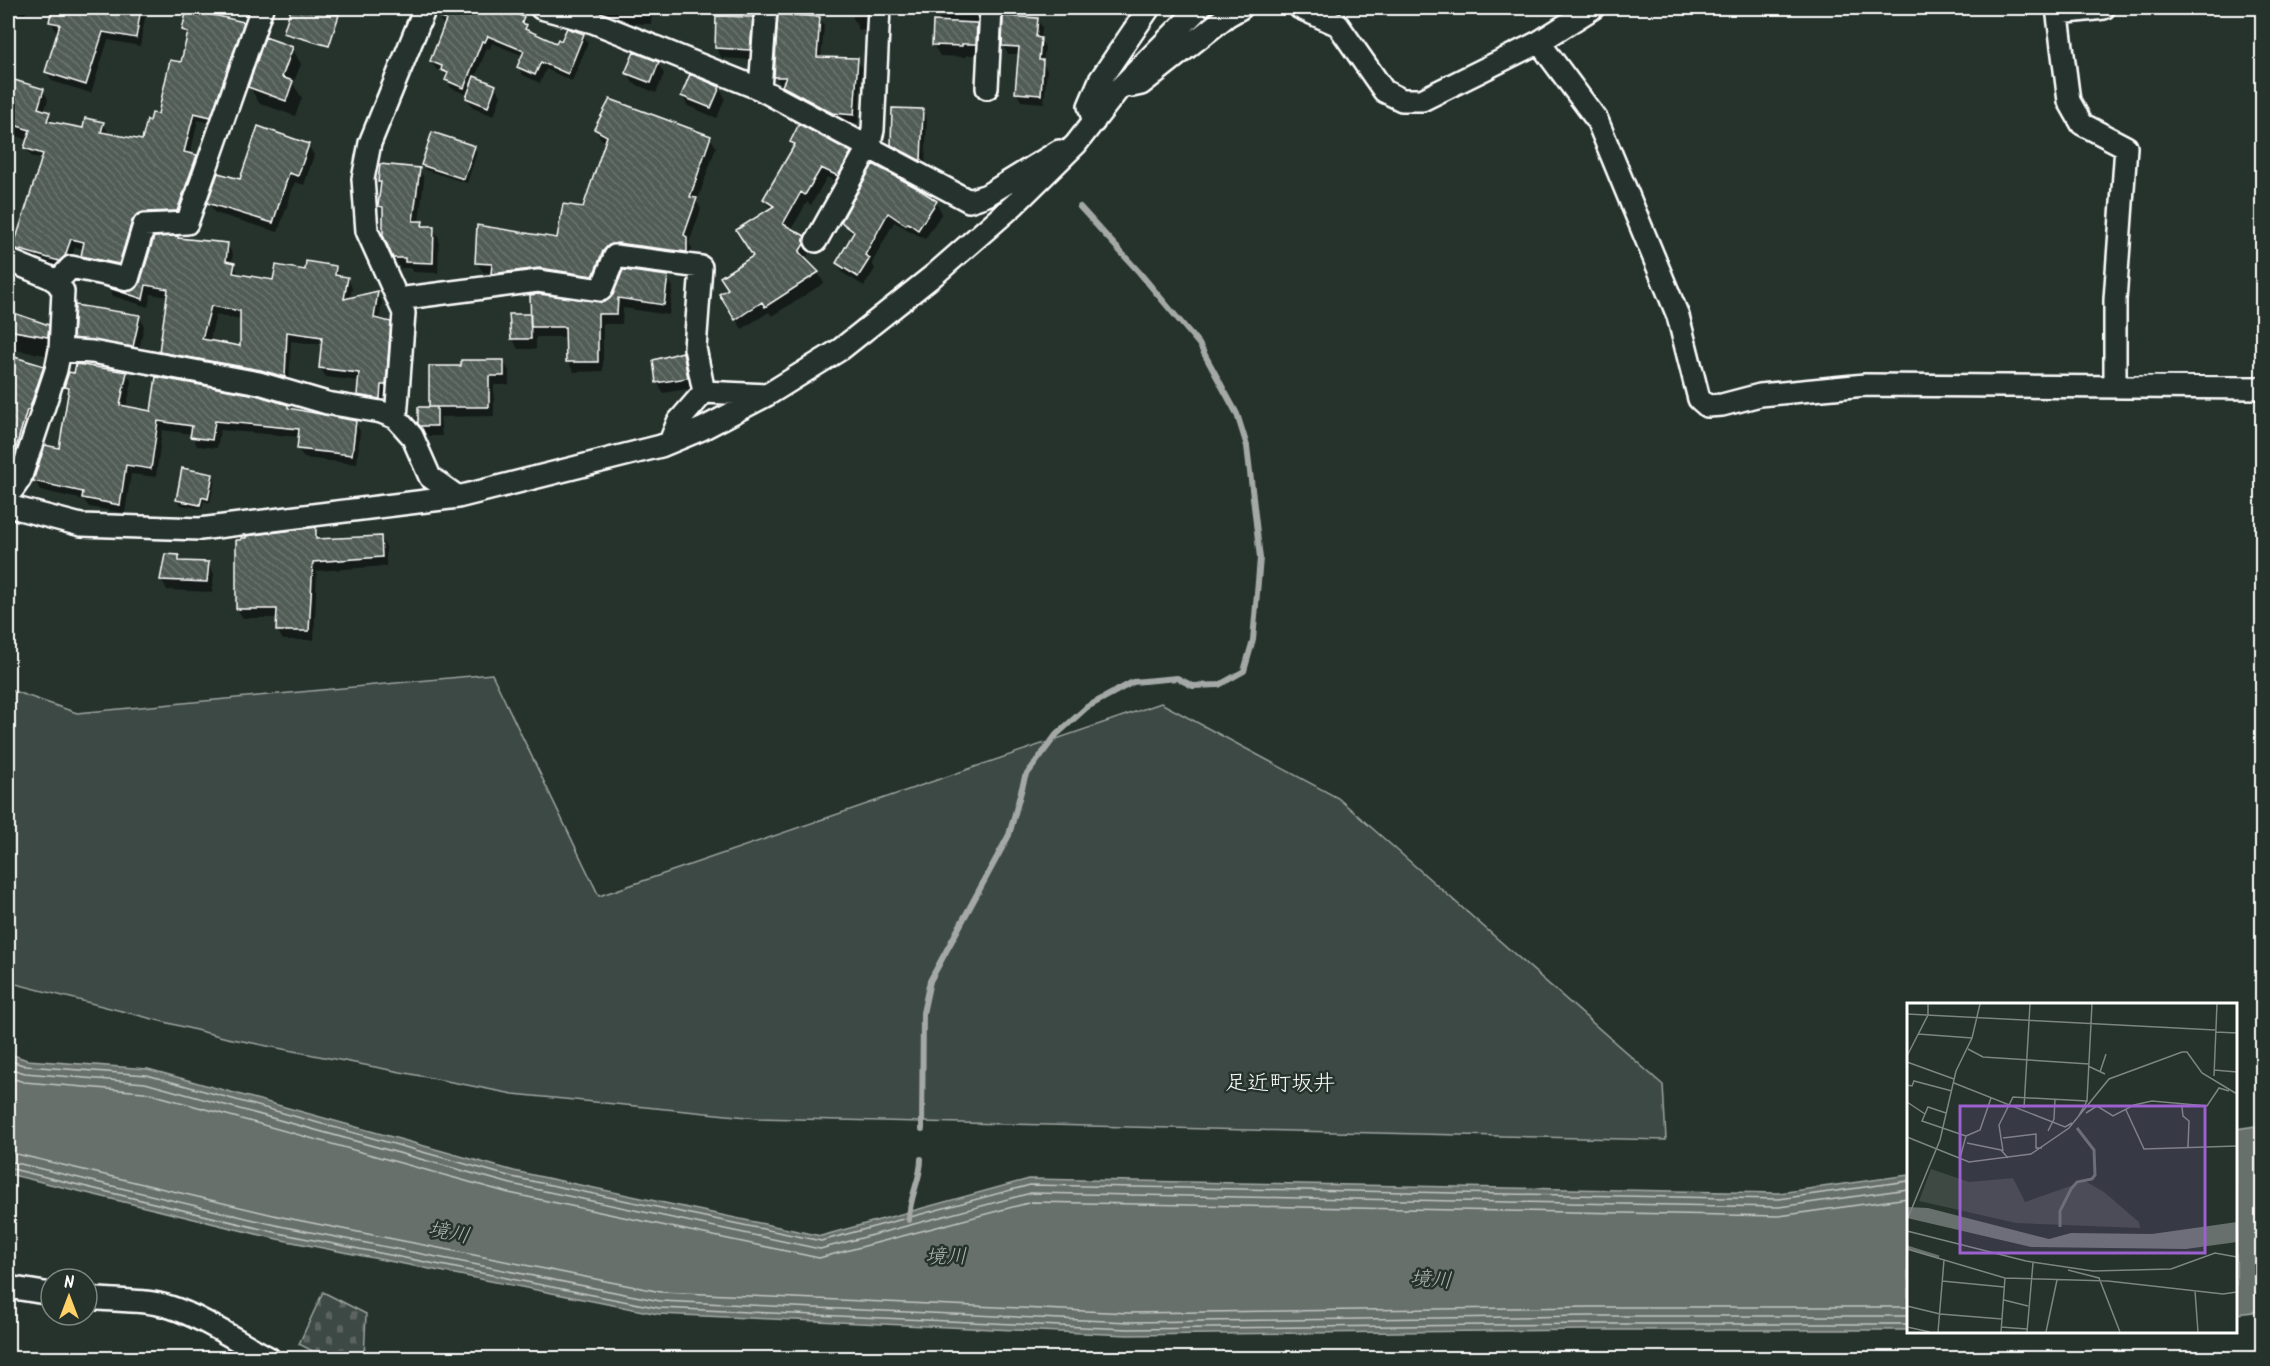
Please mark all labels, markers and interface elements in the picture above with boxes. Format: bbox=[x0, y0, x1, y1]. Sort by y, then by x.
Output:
inset map bbox=[1907, 1003, 2237, 1333]
district label: 足近町坂井 bbox=[1225, 1067, 1335, 1102]
water label: 境川 bbox=[425, 1213, 472, 1254]
water label: 境川 bbox=[925, 1241, 967, 1274]
water label: 境川 bbox=[1409, 1263, 1453, 1298]
north arrow bbox=[39, 1267, 99, 1327]
text: N bbox=[64, 1271, 74, 1296]

